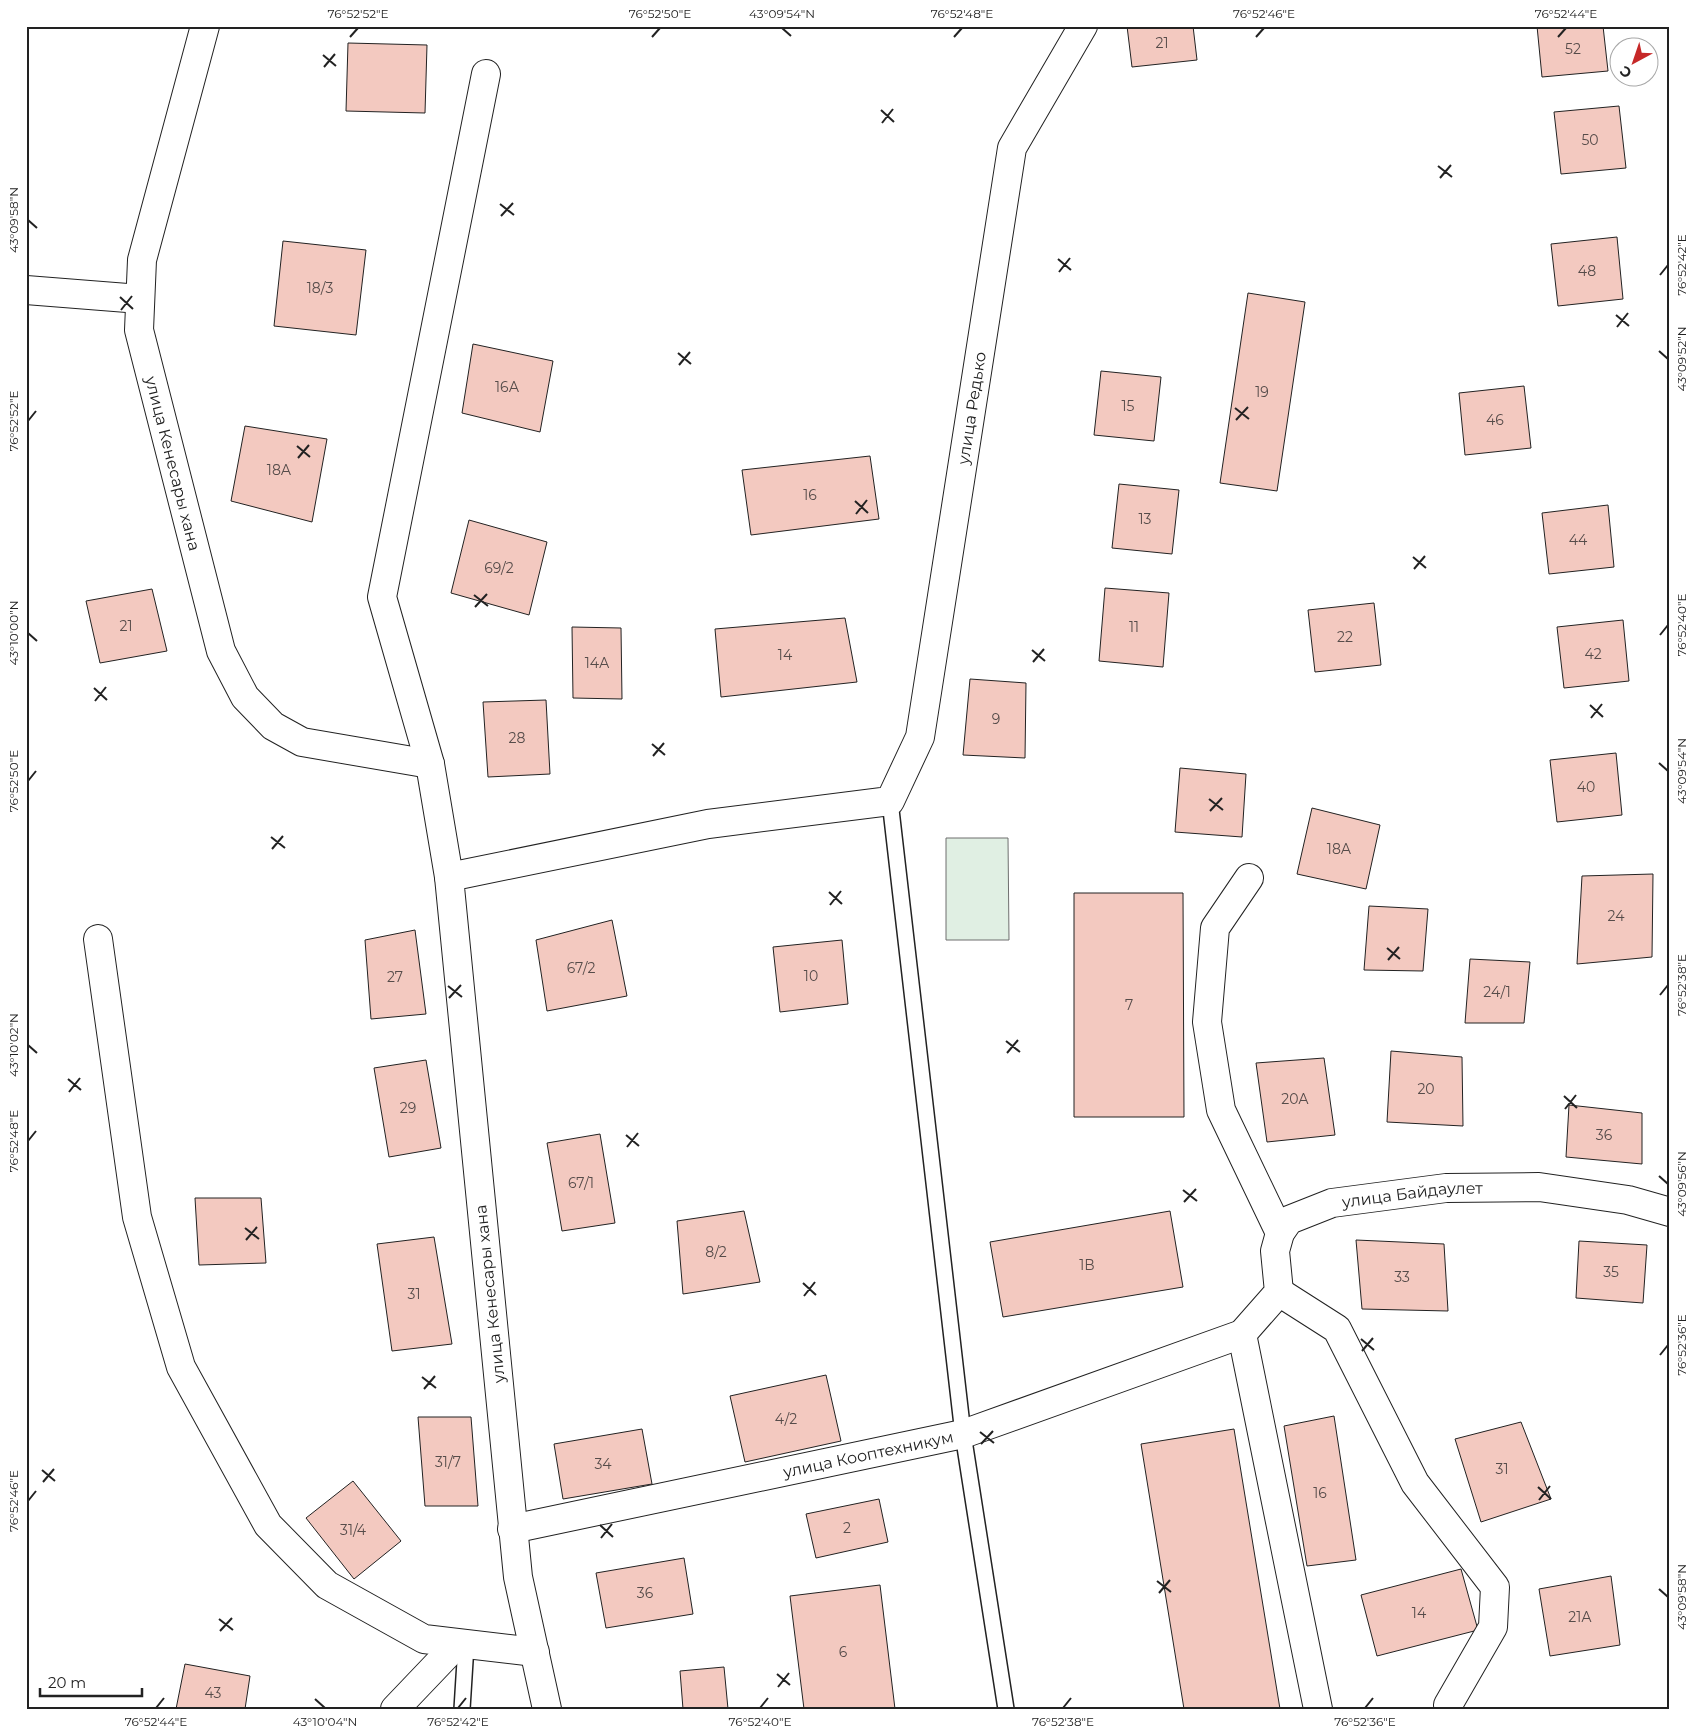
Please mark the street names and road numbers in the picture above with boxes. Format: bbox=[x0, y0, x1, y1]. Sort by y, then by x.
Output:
street label: улица Редько bbox=[953, 350, 990, 467]
street label: улица Кенесары хана bbox=[141, 373, 204, 553]
street label: улица Байдаулет bbox=[1340, 1178, 1483, 1211]
street label: улица Кенесары хана bbox=[471, 1204, 509, 1385]
street label: улица Кооптехникум bbox=[780, 1427, 955, 1481]

